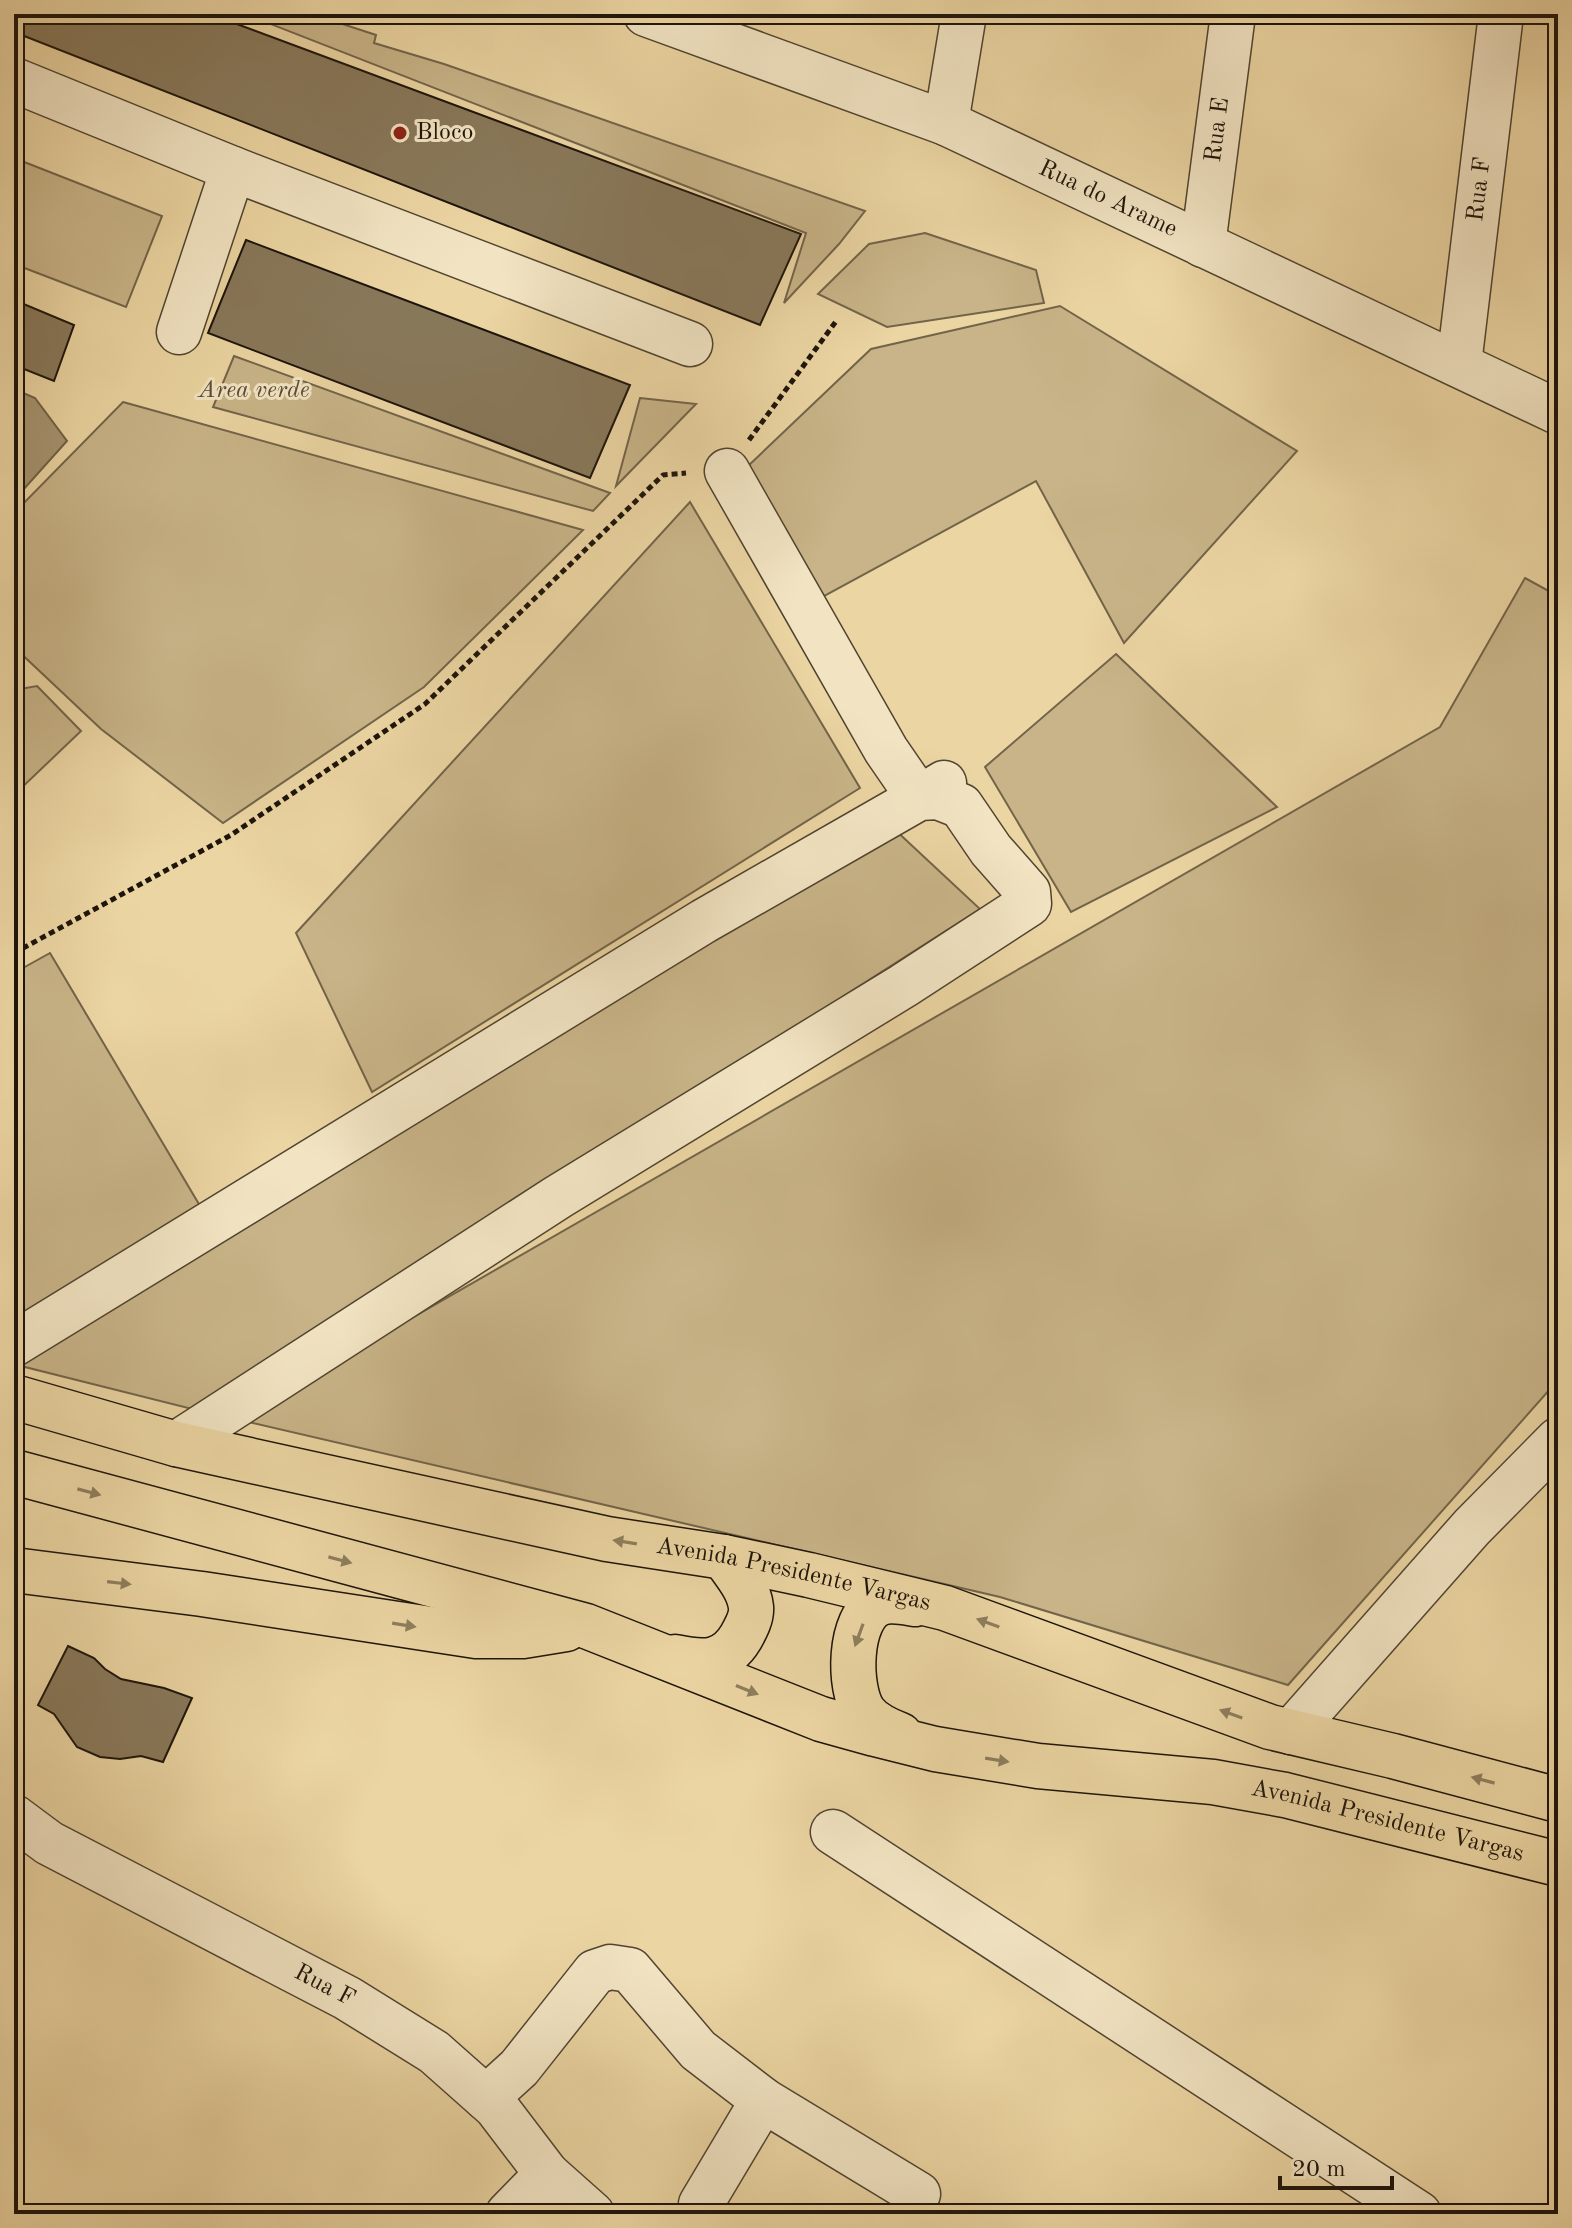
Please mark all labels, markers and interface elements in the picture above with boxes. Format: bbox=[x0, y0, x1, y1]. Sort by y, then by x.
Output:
street label: Rua E bbox=[1202, 96, 1234, 164]
place label: Bloco bbox=[416, 121, 473, 145]
marker: Bloco bbox=[391, 124, 409, 142]
street label: Rua do Arame bbox=[1035, 156, 1181, 242]
street label: Rua F bbox=[1464, 156, 1496, 223]
park label: Area verde bbox=[196, 379, 310, 403]
one-way arrow bbox=[77, 1487, 102, 1499]
one-way arrow bbox=[612, 1535, 637, 1547]
street label: Avenida Presidente Vargas bbox=[654, 1535, 933, 1616]
one-way arrow bbox=[328, 1554, 353, 1566]
one-way arrow bbox=[107, 1577, 132, 1590]
one-way arrow bbox=[975, 1617, 999, 1629]
one-way arrow bbox=[392, 1619, 417, 1632]
one-way arrow bbox=[852, 1624, 864, 1648]
one-way arrow bbox=[735, 1684, 759, 1697]
one-way arrow bbox=[1219, 1707, 1243, 1719]
one-way arrow bbox=[985, 1754, 1010, 1766]
one-way arrow bbox=[1470, 1773, 1494, 1786]
street label: Avenida Presidente Vargas bbox=[1249, 1777, 1526, 1867]
street label: Rua F bbox=[290, 1961, 359, 2012]
scale bar bbox=[1280, 2140, 1392, 2190]
text: 20 m bbox=[1292, 2158, 1346, 2182]

